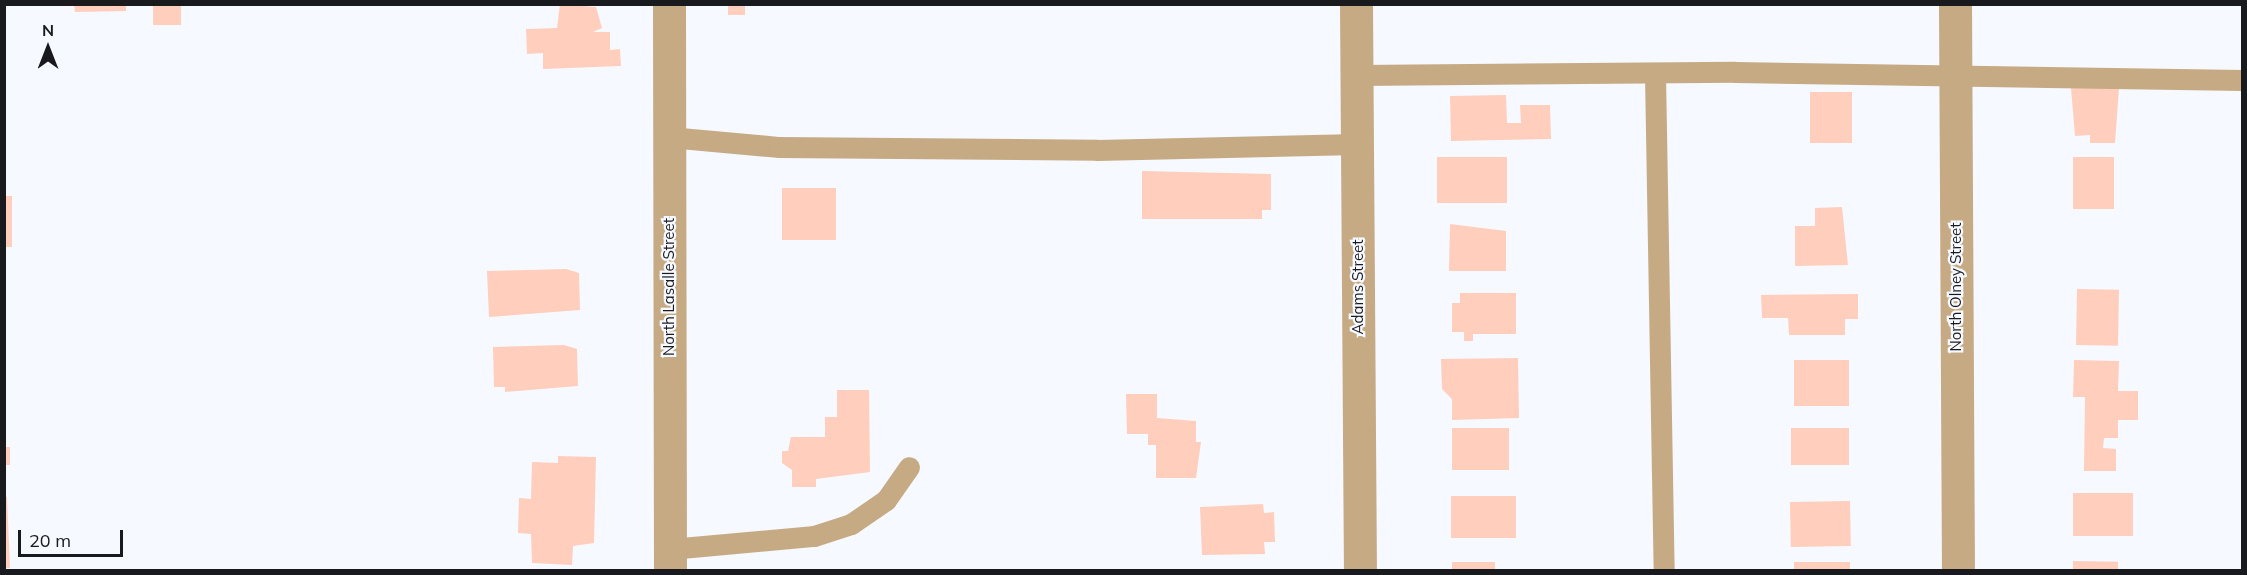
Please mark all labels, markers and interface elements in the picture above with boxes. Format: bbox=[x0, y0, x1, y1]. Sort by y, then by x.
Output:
north arrow bbox=[18, 18, 78, 78]
text: N bbox=[42, 20, 54, 40]
street label: North Lasalle Street bbox=[660, 218, 678, 356]
street label: North Olney Street bbox=[1947, 223, 1965, 351]
street label: Adams Street bbox=[1349, 240, 1367, 334]
scale bar bbox=[21, 518, 126, 556]
text: 20 m bbox=[29, 529, 71, 552]

